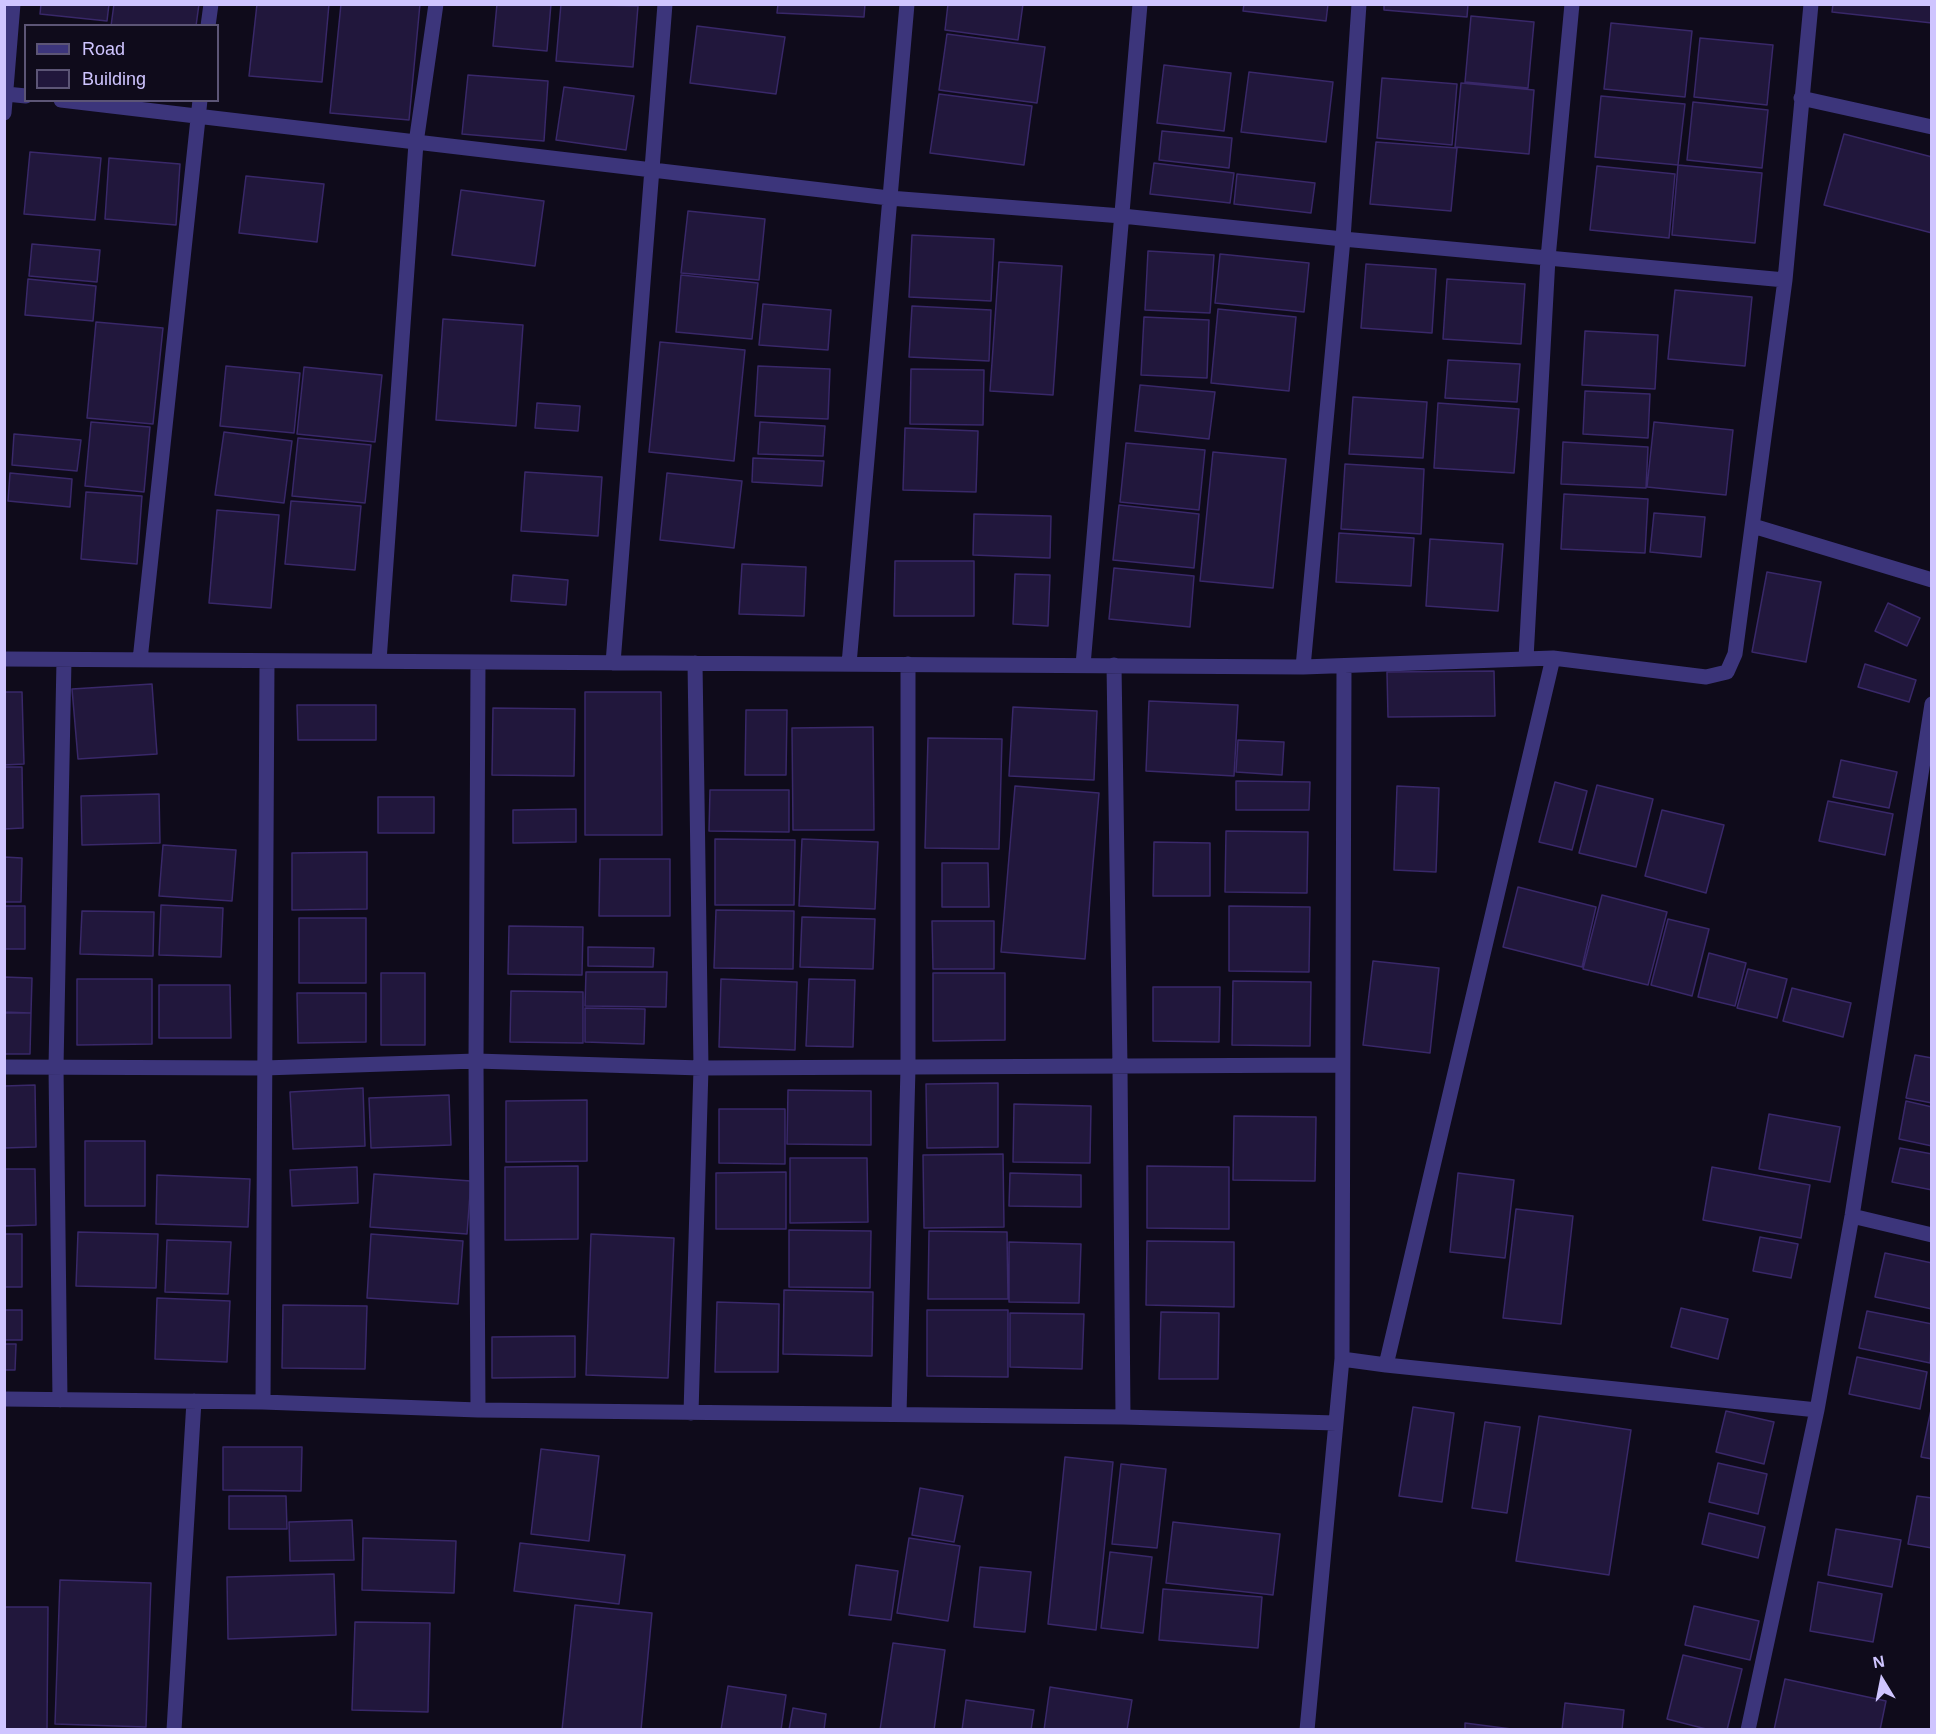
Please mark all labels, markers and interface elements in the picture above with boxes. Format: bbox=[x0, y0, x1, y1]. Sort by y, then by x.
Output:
legend bbox=[24, 24, 219, 102]
text: Road bbox=[82, 39, 125, 59]
text: Building bbox=[82, 69, 146, 89]
north arrow bbox=[1852, 1650, 1912, 1710]
text: N bbox=[1872, 1652, 1886, 1671]

